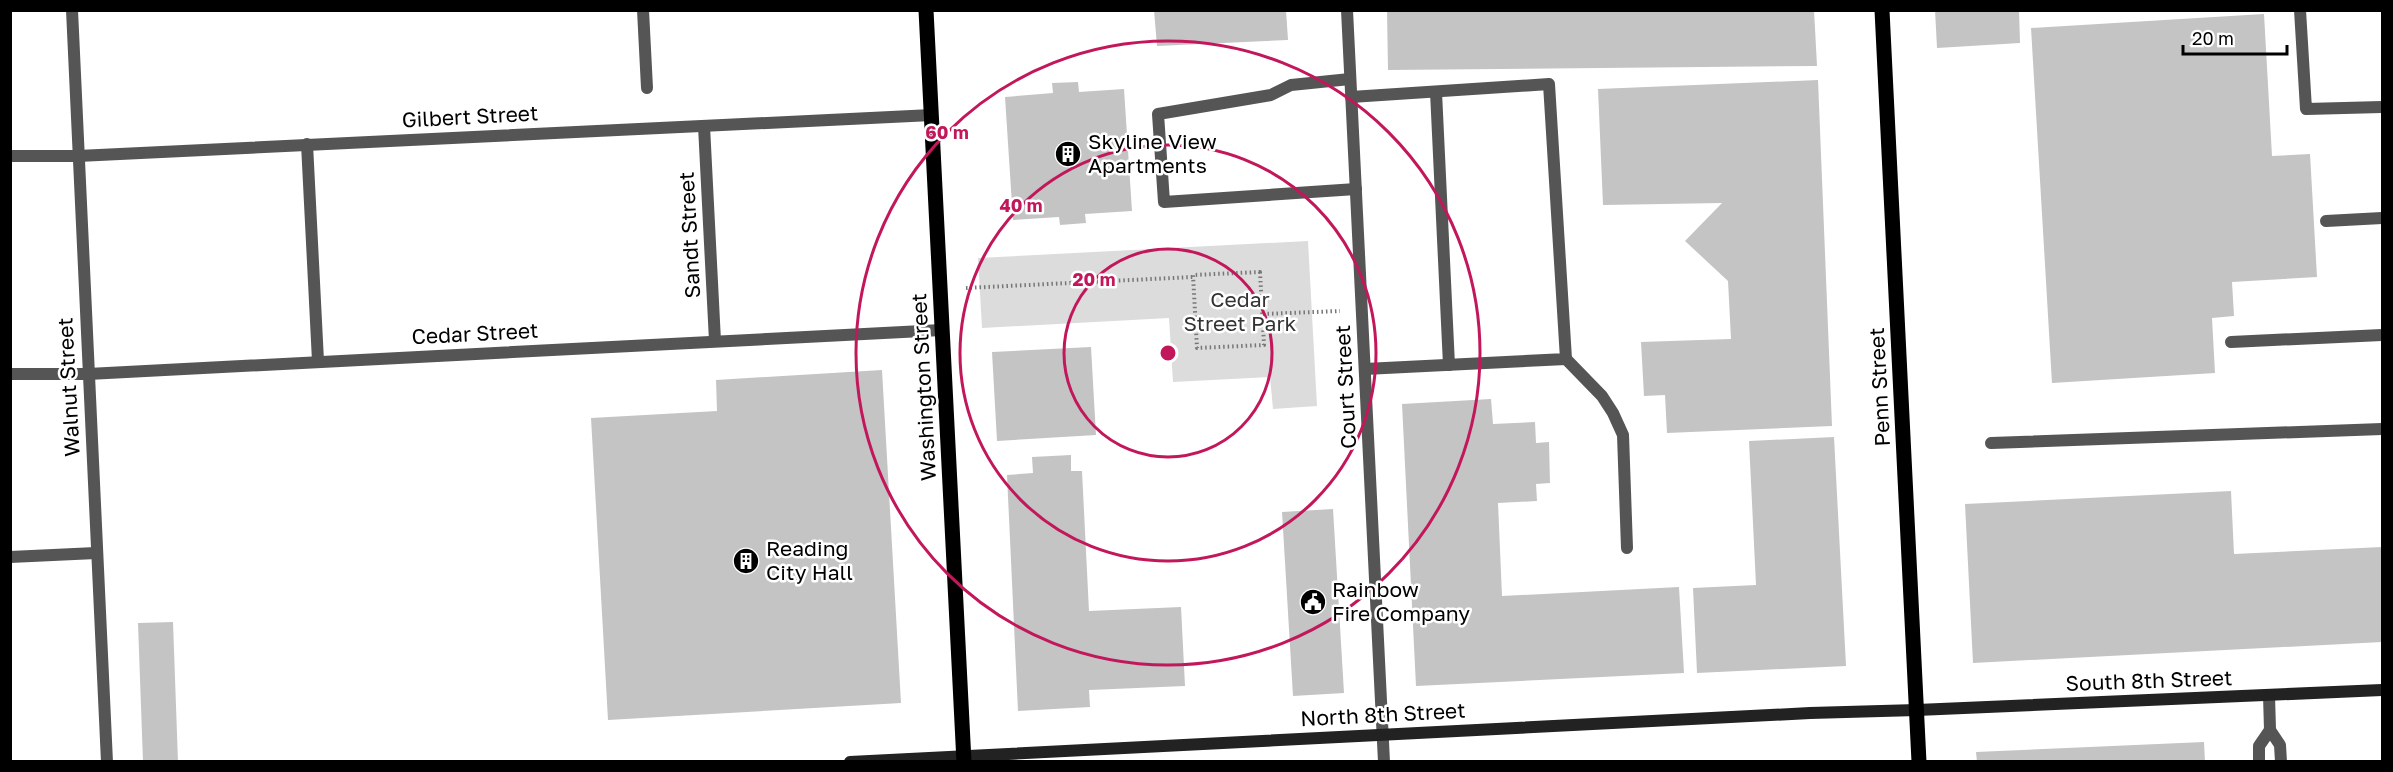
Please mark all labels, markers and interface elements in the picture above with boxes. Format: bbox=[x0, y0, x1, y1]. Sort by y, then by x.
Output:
scale bar bbox=[2183, 18, 2286, 56]
text: 20 m bbox=[2192, 27, 2234, 49]
street label: Gilbert Street bbox=[401, 99, 539, 133]
text: 60 m bbox=[925, 121, 969, 143]
place label: Skyline View Apartments bbox=[1088, 128, 1217, 178]
building icon: Skyline View Apartments bbox=[1053, 139, 1083, 169]
street label: Sandt Street bbox=[673, 171, 705, 299]
text: 40 m bbox=[999, 194, 1043, 216]
text: 20 m bbox=[1073, 268, 1115, 290]
park label: Cedar Street Park bbox=[1184, 286, 1297, 336]
street label: Washington Street bbox=[905, 292, 941, 482]
street label: Walnut Street bbox=[51, 317, 85, 457]
street label: Cedar Street bbox=[411, 317, 539, 349]
street label: Court Street bbox=[1329, 324, 1361, 450]
street label: Penn Street bbox=[1863, 327, 1895, 447]
centre of rings bbox=[1158, 343, 1178, 363]
place label: Reading City Hall bbox=[766, 535, 853, 585]
building icon: Reading City Hall bbox=[731, 546, 761, 576]
place label: Rainbow Fire Company bbox=[1332, 576, 1470, 626]
public building icon: Rainbow Fire Company bbox=[1298, 587, 1328, 617]
street label: South 8th Street bbox=[2065, 664, 2233, 696]
street label: North 8th Street bbox=[1300, 697, 1466, 731]

